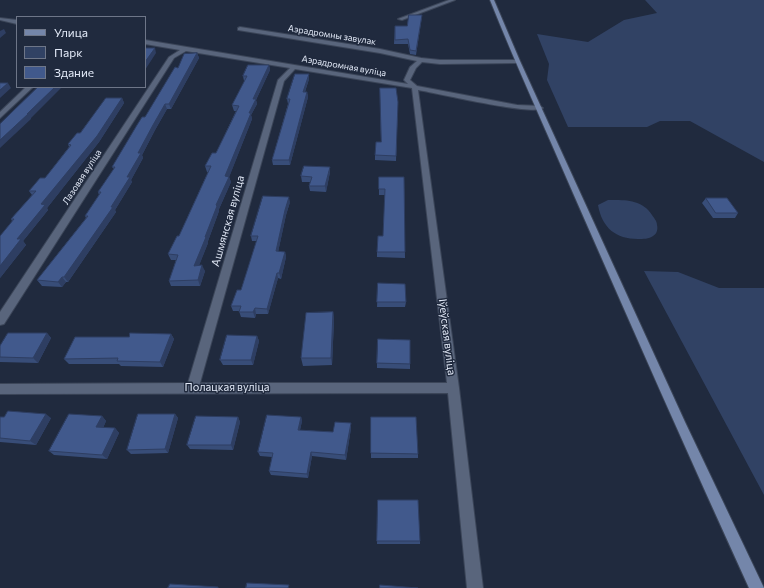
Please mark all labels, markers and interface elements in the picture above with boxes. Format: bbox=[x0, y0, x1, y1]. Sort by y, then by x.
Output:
legend bbox=[16, 16, 146, 88]
street label: Аэрадромны завулак bbox=[287, 23, 377, 47]
text: Улица bbox=[54, 25, 88, 39]
text: Парк bbox=[54, 45, 83, 59]
street label: Аэрадромная вуліца bbox=[301, 53, 387, 79]
text: Здание bbox=[54, 65, 94, 79]
street label: Лазовая вуліца bbox=[60, 147, 104, 207]
street label: Ашмянская вуліца bbox=[209, 174, 247, 268]
street label: Іўеўская вуліца bbox=[436, 298, 458, 376]
street label: Полацкая вуліца bbox=[184, 380, 270, 394]

